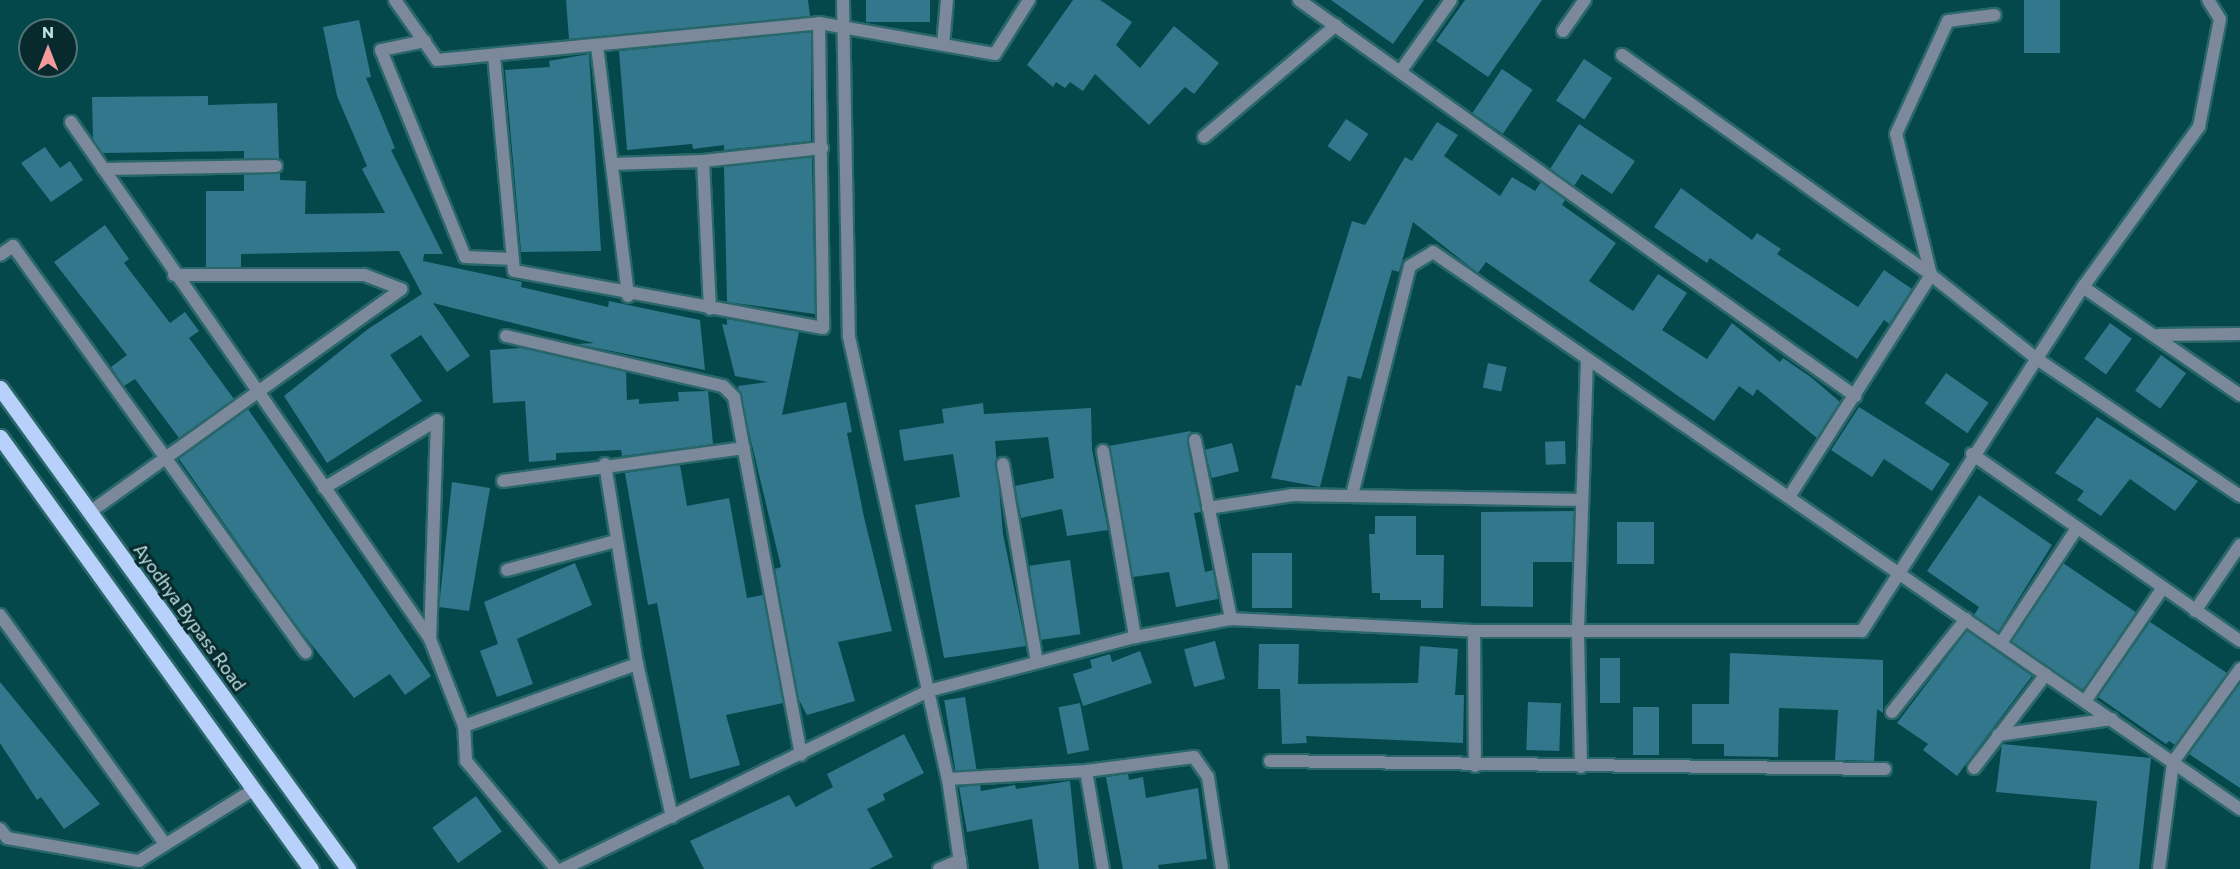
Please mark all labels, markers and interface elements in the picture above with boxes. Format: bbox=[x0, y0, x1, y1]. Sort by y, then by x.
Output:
north arrow bbox=[18, 18, 78, 78]
text: N bbox=[42, 22, 54, 41]
street label: Ayodhya Bypass Road bbox=[129, 539, 251, 695]

